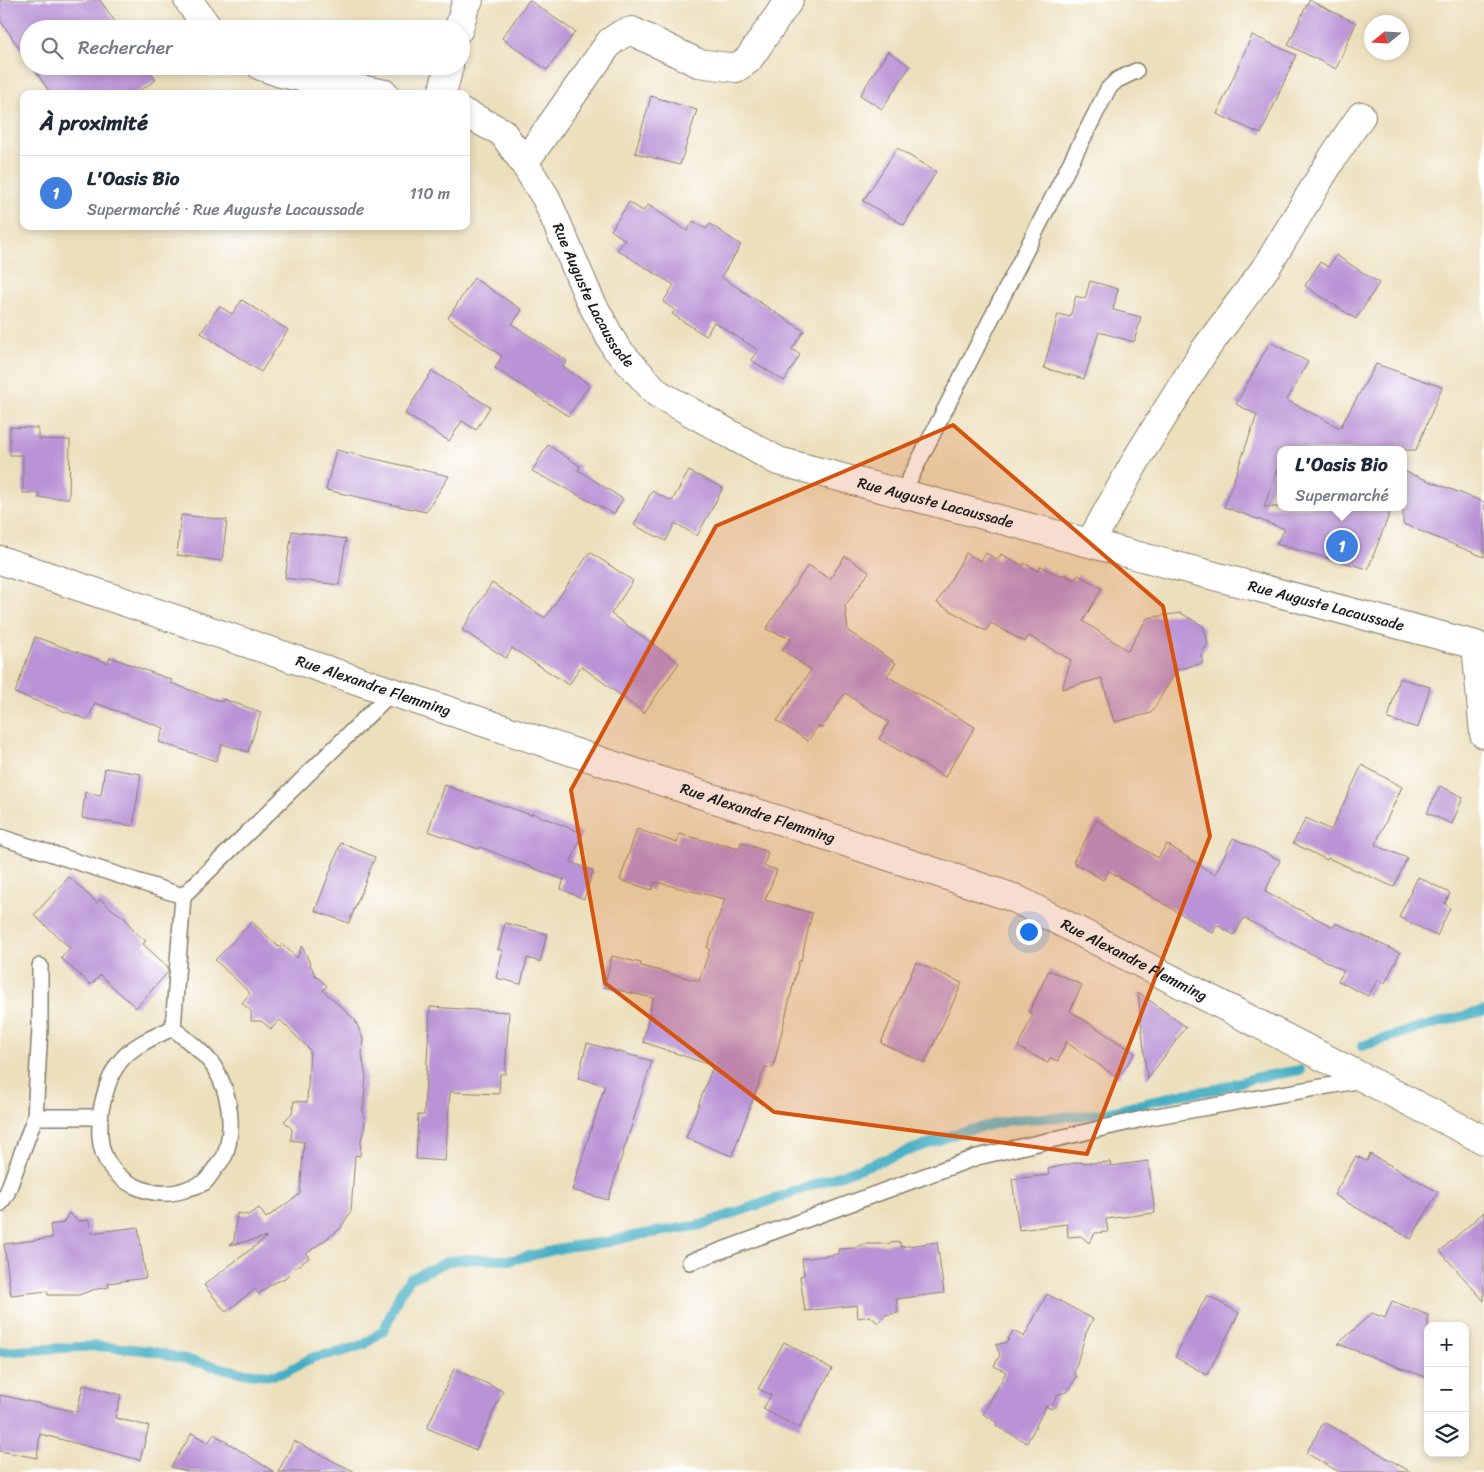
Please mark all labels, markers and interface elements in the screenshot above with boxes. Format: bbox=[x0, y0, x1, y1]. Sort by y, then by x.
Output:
north arrow bbox=[1364, 15, 1409, 60]
search box bbox=[20, 20, 470, 75]
text: Rechercher bbox=[78, 31, 173, 64]
icon: search bbox=[38, 34, 66, 62]
text: À proximité bbox=[40, 104, 148, 142]
text: L'Oasis Bio bbox=[87, 162, 179, 195]
text: 1 bbox=[53, 179, 59, 208]
text: 110 m bbox=[410, 179, 450, 208]
text: Supermarché · Rue Auguste Lacaussade bbox=[87, 195, 364, 224]
street label: Rue Auguste Lacaussade bbox=[545, 219, 641, 374]
popup bbox=[1277, 446, 1407, 511]
text: L'Oasis Bio bbox=[1295, 448, 1388, 481]
street label: Rue Auguste Lacaussade bbox=[855, 470, 1017, 536]
text: Supermarché bbox=[1295, 481, 1389, 510]
pin: 1 bbox=[1326, 527, 1358, 565]
street label: Rue Auguste Lacaussade bbox=[1245, 572, 1408, 639]
street label: Rue Alexandre Flemming bbox=[293, 648, 455, 724]
street label: Rue Alexandre Flemming bbox=[677, 775, 839, 851]
street label: Rue Alexandre Flemming bbox=[1056, 911, 1212, 1009]
your location bbox=[1016, 919, 1042, 945]
map controls bbox=[1424, 1322, 1469, 1457]
button: + bbox=[1424, 1322, 1469, 1367]
button: − bbox=[1424, 1367, 1469, 1412]
button: layers bbox=[1424, 1412, 1469, 1457]

